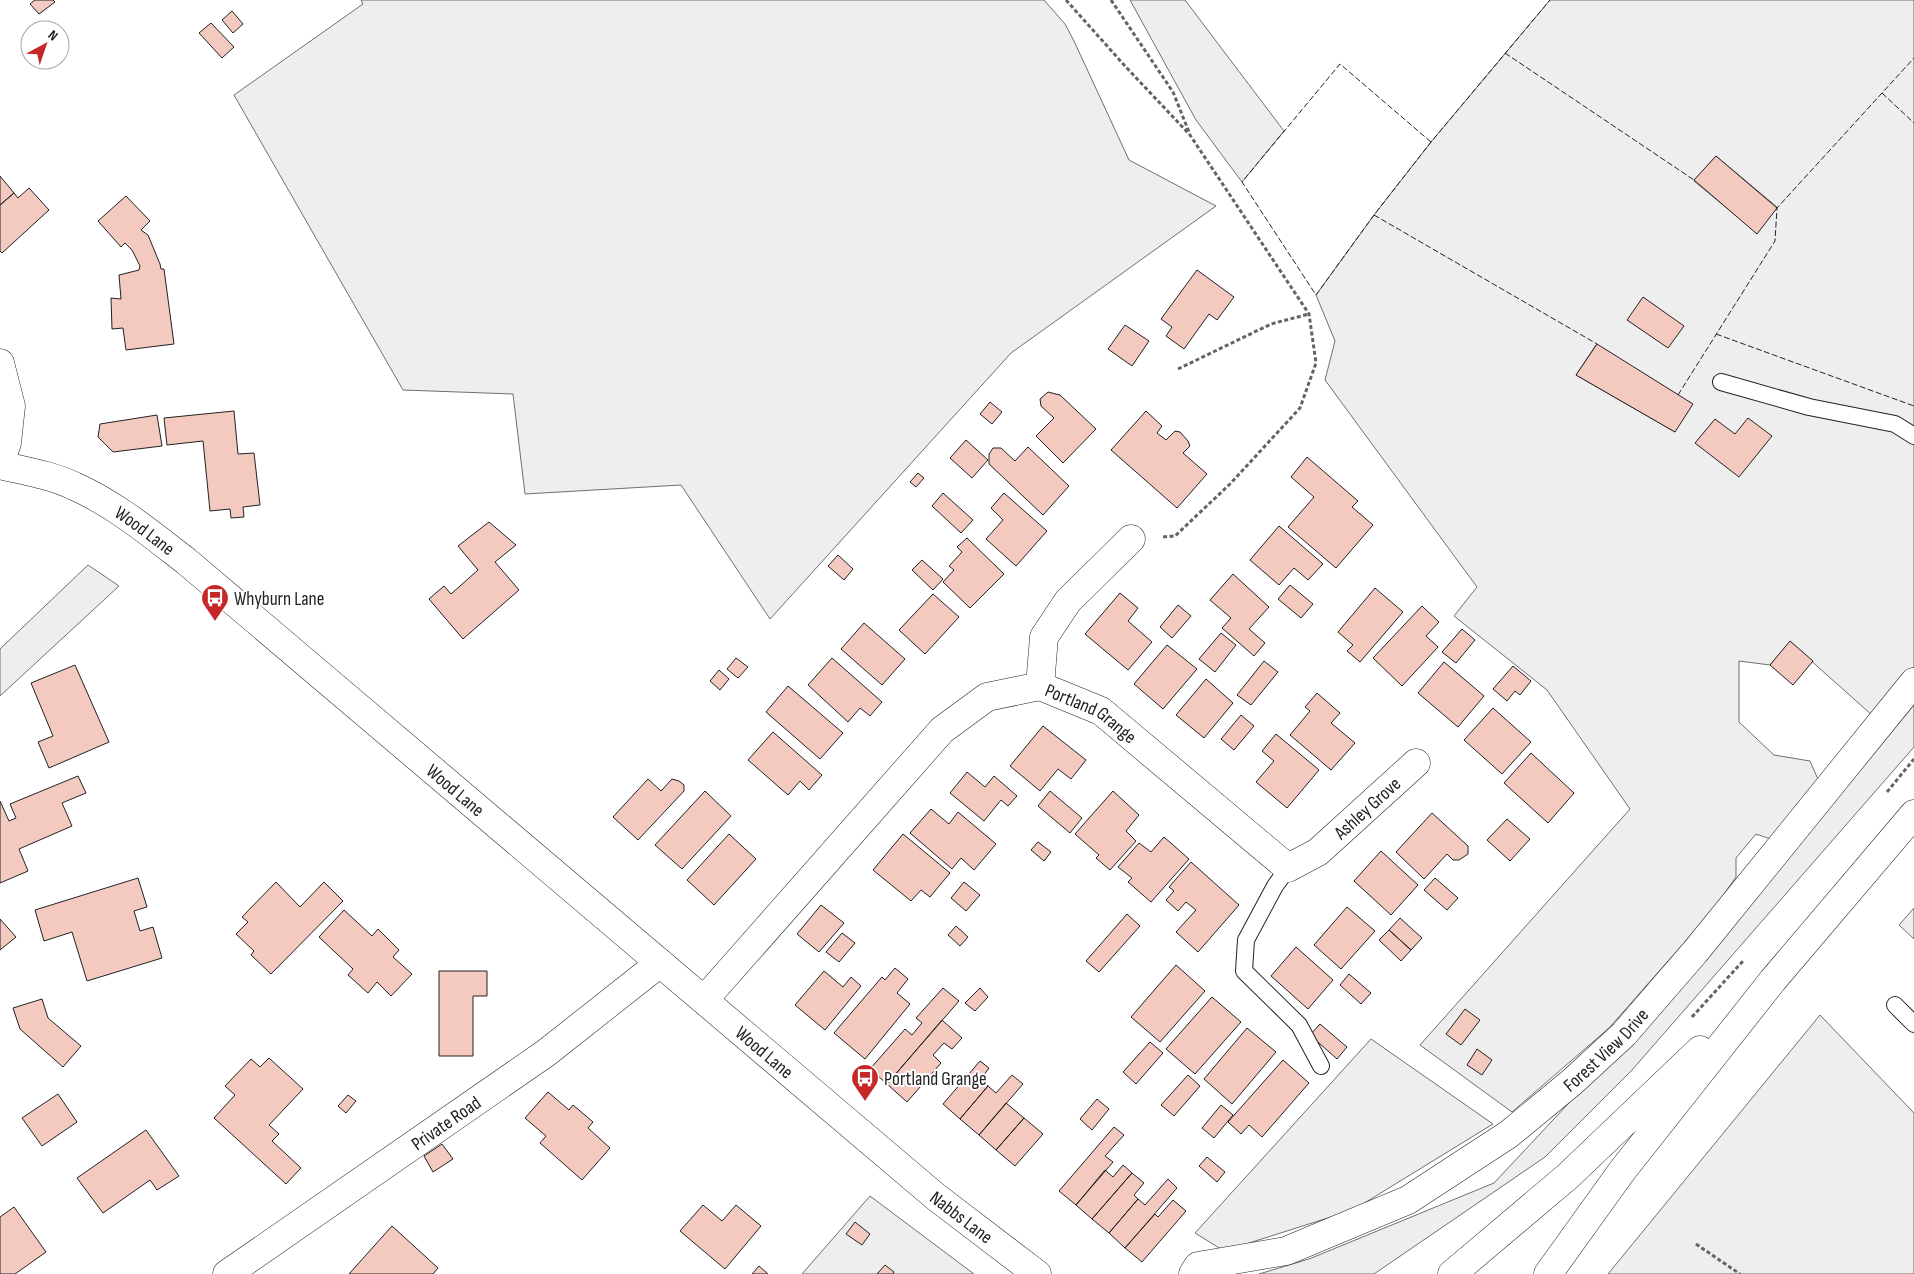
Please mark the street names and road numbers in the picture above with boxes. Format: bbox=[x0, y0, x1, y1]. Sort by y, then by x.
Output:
street label: Wood Lane bbox=[110, 502, 179, 561]
street label: Portland Grange bbox=[1041, 679, 1141, 749]
street label: Wood Lane bbox=[421, 760, 489, 822]
street label: Ashley Grove bbox=[1329, 773, 1406, 845]
street label: Forest View Drive bbox=[1559, 1004, 1654, 1097]
street label: Wood Lane bbox=[730, 1022, 797, 1084]
street label: Private Road bbox=[407, 1092, 486, 1156]
street label: Nabbs Lane bbox=[925, 1187, 997, 1249]

